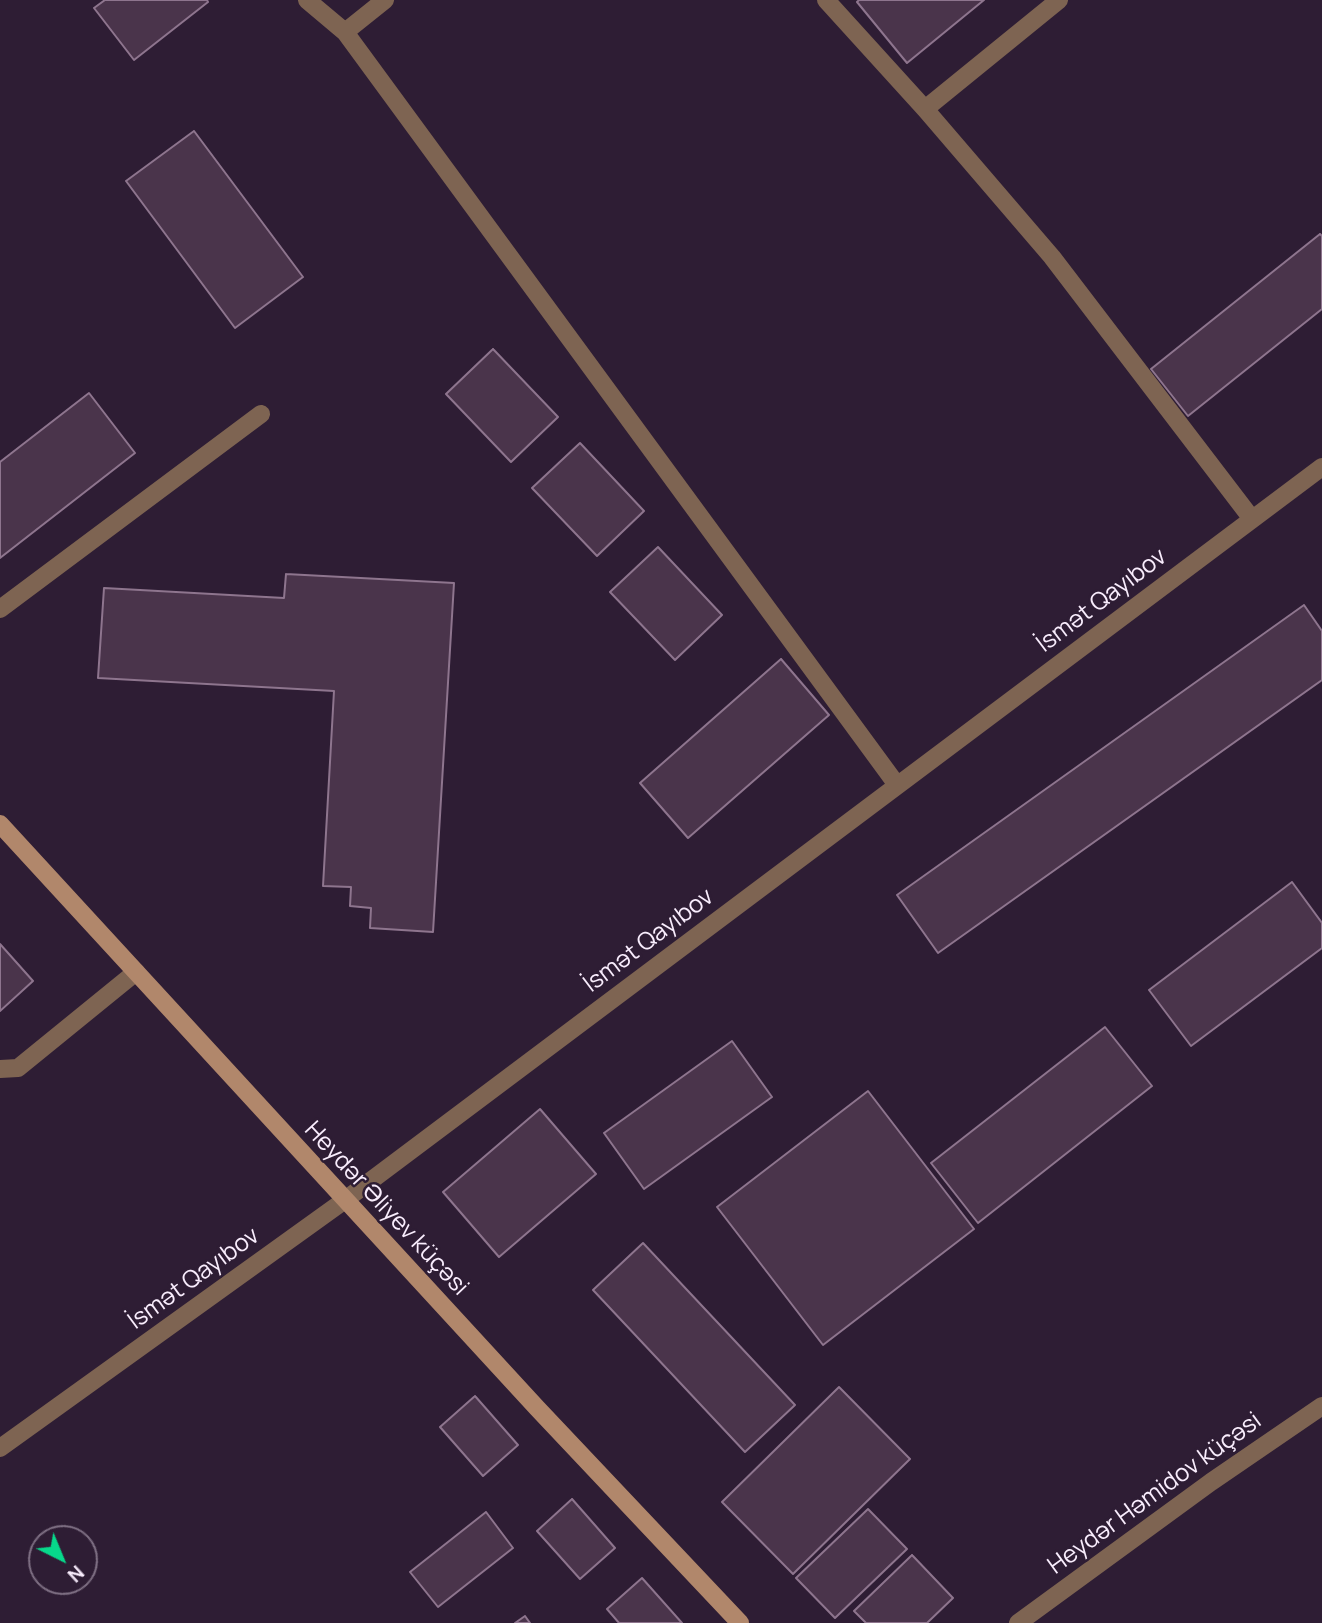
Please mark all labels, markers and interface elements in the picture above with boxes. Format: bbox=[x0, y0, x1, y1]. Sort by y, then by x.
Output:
street label: İsmət Qayıbov bbox=[1031, 543, 1173, 659]
street label: İsmət Qayıbov bbox=[578, 883, 720, 999]
street label: Heydər Əliyev küçəsi bbox=[298, 1116, 474, 1302]
street label: İsmət Qayıbov bbox=[123, 1222, 265, 1336]
street label: Heydər Həmidov küçəsi bbox=[1043, 1407, 1267, 1581]
north arrow bbox=[28, 1525, 98, 1595]
text: N bbox=[62, 1560, 90, 1588]

